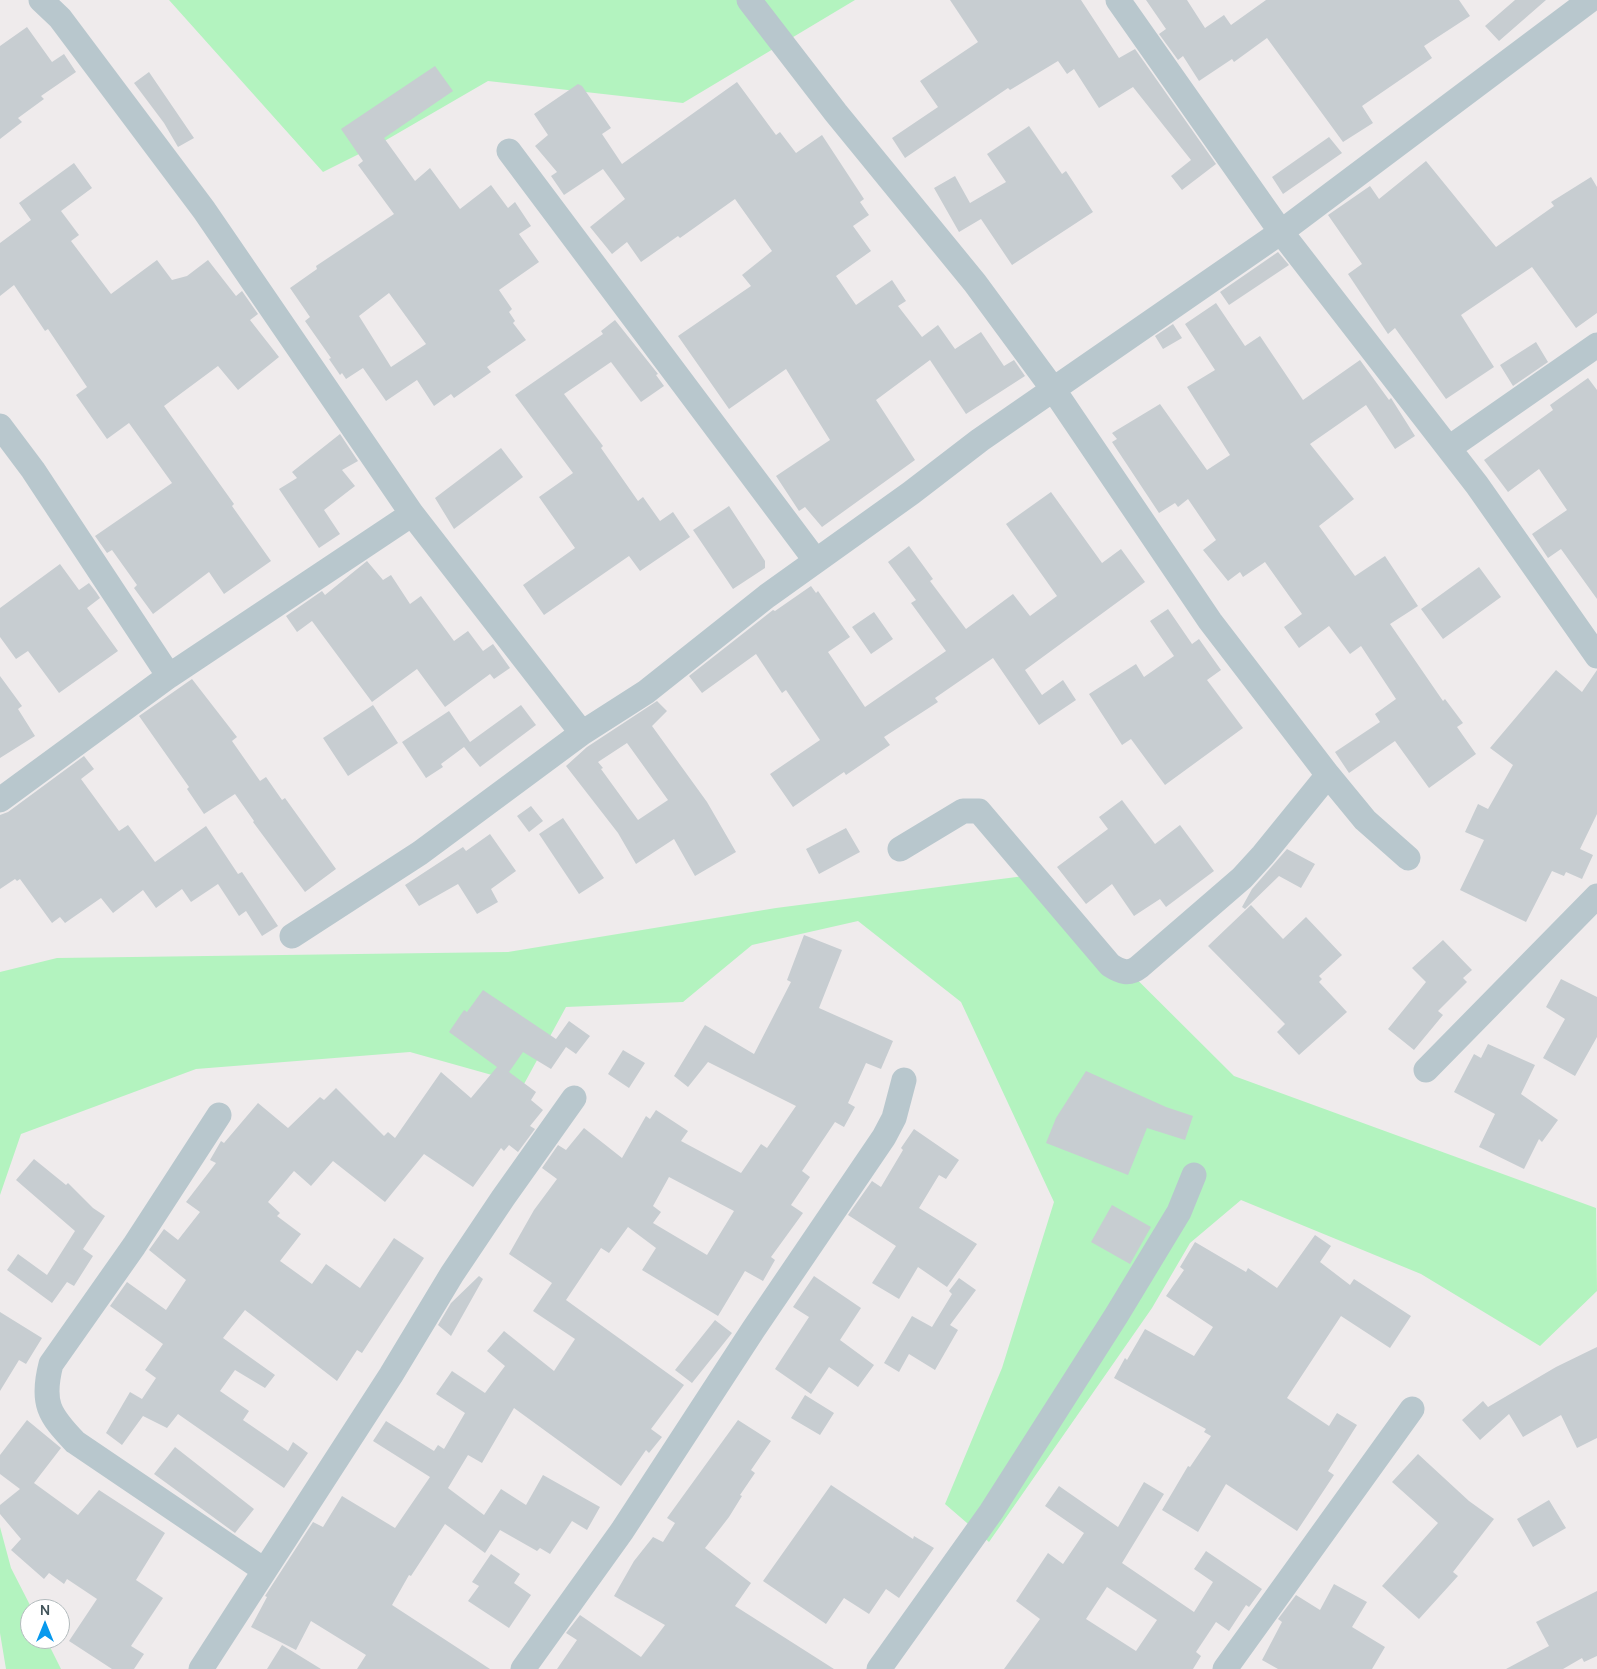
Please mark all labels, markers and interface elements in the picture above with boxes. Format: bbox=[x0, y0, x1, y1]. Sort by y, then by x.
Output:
north arrow bbox=[20, 1599, 70, 1649]
text: N bbox=[40, 1600, 50, 1619]

